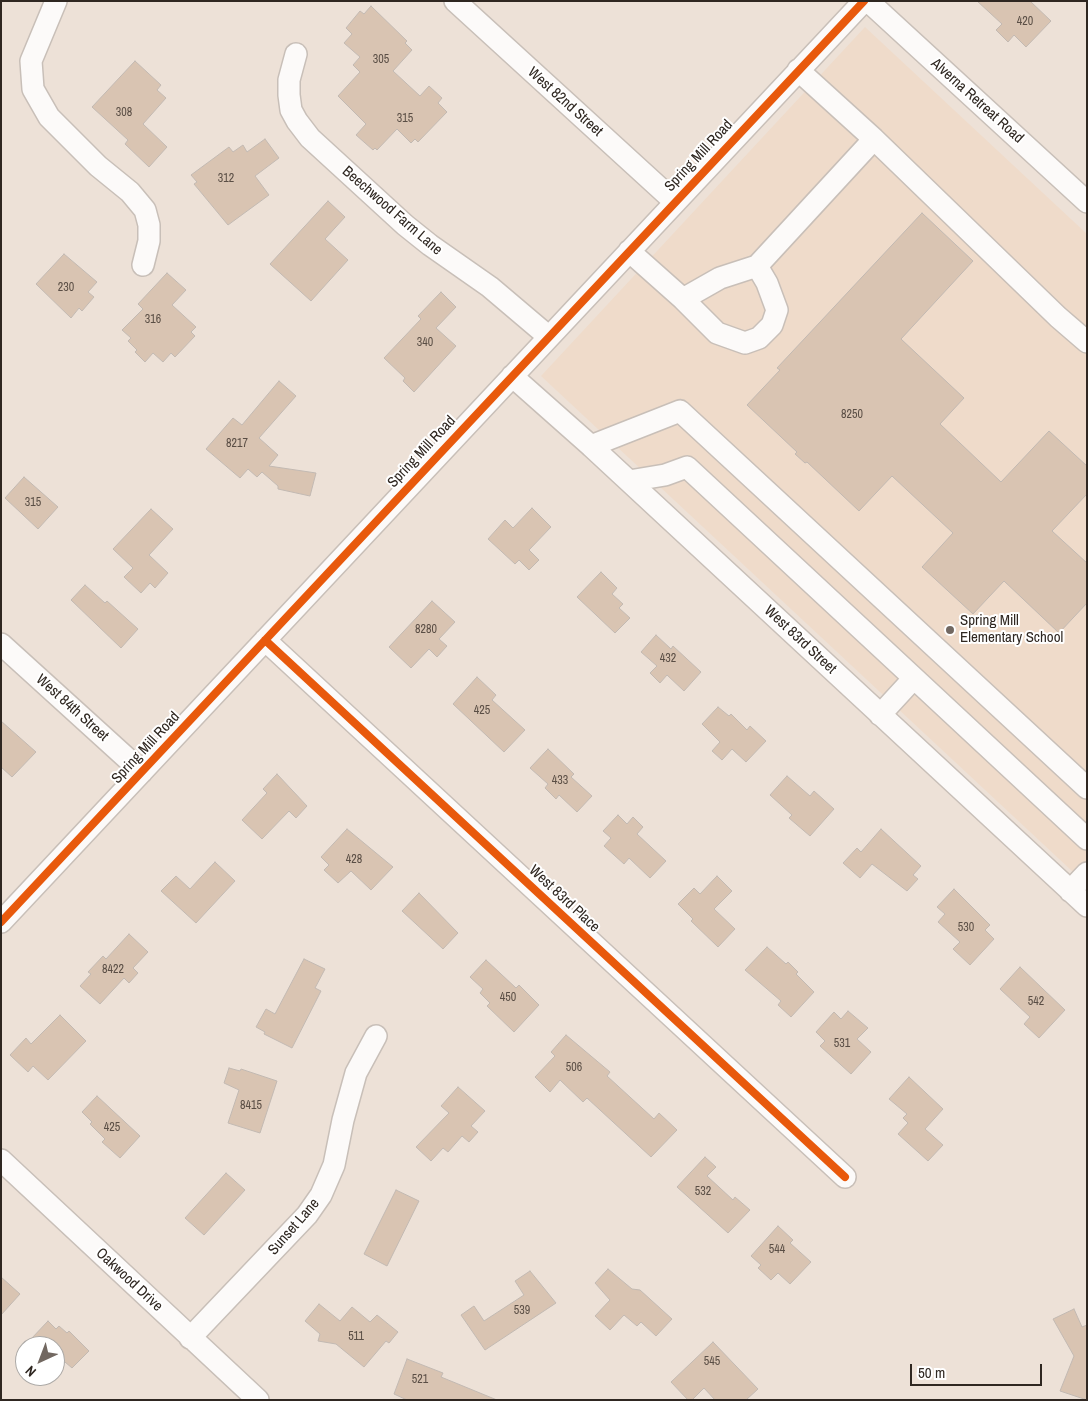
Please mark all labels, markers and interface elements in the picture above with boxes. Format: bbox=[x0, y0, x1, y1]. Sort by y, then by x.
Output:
house number: 420 bbox=[1017, 15, 1033, 29]
house number: 305 bbox=[373, 53, 389, 67]
street label: Alverna Retreat Road bbox=[927, 55, 1027, 147]
street label: West 82nd Street bbox=[524, 64, 606, 140]
house number: 308 bbox=[116, 106, 132, 120]
house number: 315 bbox=[397, 112, 413, 126]
street label: Spring Mill Road bbox=[661, 116, 737, 196]
street label: Beechwood Farm Lane bbox=[338, 163, 446, 259]
house number: 312 bbox=[218, 172, 234, 186]
house number: 230 bbox=[58, 281, 74, 295]
house number: 316 bbox=[145, 313, 161, 327]
house number: 340 bbox=[417, 336, 433, 350]
house number: 8250 bbox=[841, 408, 863, 422]
street label: Spring Mill Road bbox=[384, 412, 460, 492]
house number: 8217 bbox=[226, 437, 248, 451]
house number: 315 bbox=[25, 496, 41, 510]
street label: West 83rd Street bbox=[760, 602, 840, 678]
place label: Spring Mill Elementary School bbox=[960, 612, 1063, 647]
house number: 8280 bbox=[415, 623, 437, 637]
marker: Spring Mill Elementary School bbox=[944, 624, 956, 636]
house number: 432 bbox=[660, 652, 676, 666]
street label: West 84th Street bbox=[32, 671, 112, 745]
house number: 425 bbox=[474, 704, 490, 718]
street label: Spring Mill Road bbox=[108, 708, 184, 788]
house number: 433 bbox=[552, 774, 568, 788]
house number: 428 bbox=[346, 853, 362, 867]
street label: West 83rd Place bbox=[525, 862, 603, 936]
house number: 530 bbox=[958, 921, 974, 935]
house number: 8422 bbox=[102, 963, 124, 977]
house number: 450 bbox=[500, 991, 516, 1005]
house number: 542 bbox=[1028, 995, 1044, 1009]
house number: 531 bbox=[834, 1037, 850, 1051]
house number: 506 bbox=[566, 1061, 582, 1075]
house number: 8415 bbox=[240, 1099, 262, 1113]
house number: 425 bbox=[104, 1121, 120, 1135]
house number: 532 bbox=[695, 1185, 711, 1199]
street label: Sunset Lane bbox=[265, 1195, 323, 1259]
house number: 544 bbox=[769, 1243, 785, 1257]
street label: Oakwood Drive bbox=[92, 1245, 166, 1315]
house number: 539 bbox=[514, 1304, 530, 1318]
house number: 511 bbox=[348, 1330, 364, 1344]
north arrow bbox=[15, 1336, 65, 1386]
scale bar bbox=[913, 1354, 1046, 1386]
house number: 545 bbox=[704, 1355, 720, 1369]
text: N bbox=[21, 1362, 40, 1381]
text: 50 m bbox=[918, 1362, 945, 1383]
house number: 521 bbox=[412, 1373, 428, 1387]

